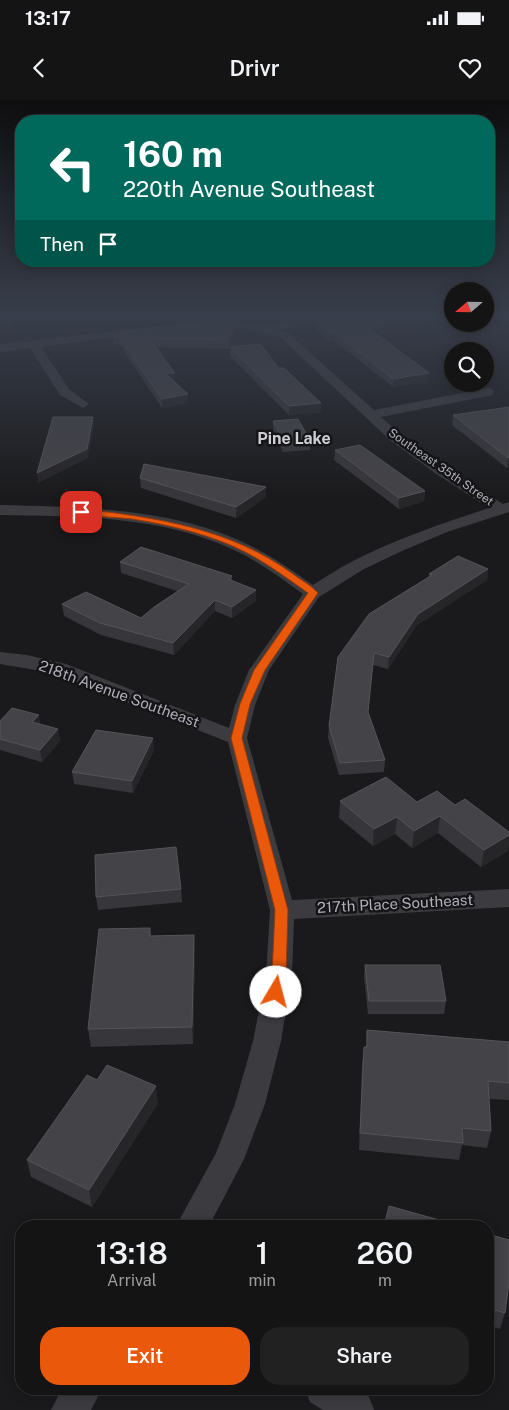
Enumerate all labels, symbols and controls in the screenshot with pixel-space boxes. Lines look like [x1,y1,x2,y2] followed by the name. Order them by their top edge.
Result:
[25,7,71,29] text: 13:17
[25,54,53,82] icon: back
[456,54,484,82] icon: heart
[229,55,280,81] text: Drivr
[123,134,223,175] text: 160 m
[40,135,105,200] icon: left
[123,176,375,202] text: 220th Avenue Southeast
[94,230,122,258] icon: arrive
[40,233,84,255] text: Then
[444,282,494,332] north arrow
[444,282,494,392] map controls
[444,342,494,392] button: search
[386,425,496,509] street label: Southeast 35th Street
[257,429,331,448] district label: Pine Lake
[60,491,102,533] pin
[67,498,95,526] icon: arrive
[37,657,202,731] street label: 218th Avenue Southeast
[317,891,474,916] street label: 217th Place Southeast
[249,965,301,1017] position arrow
[96,1235,168,1271] text: 13:18
[256,1235,268,1271] text: 1
[357,1235,413,1271] text: 260
[107,1271,157,1290] text: Arrival
[249,1271,276,1290] text: min
[378,1271,392,1290] text: m
[40,1327,250,1385] button: Exit
[260,1327,469,1385] button: Share

